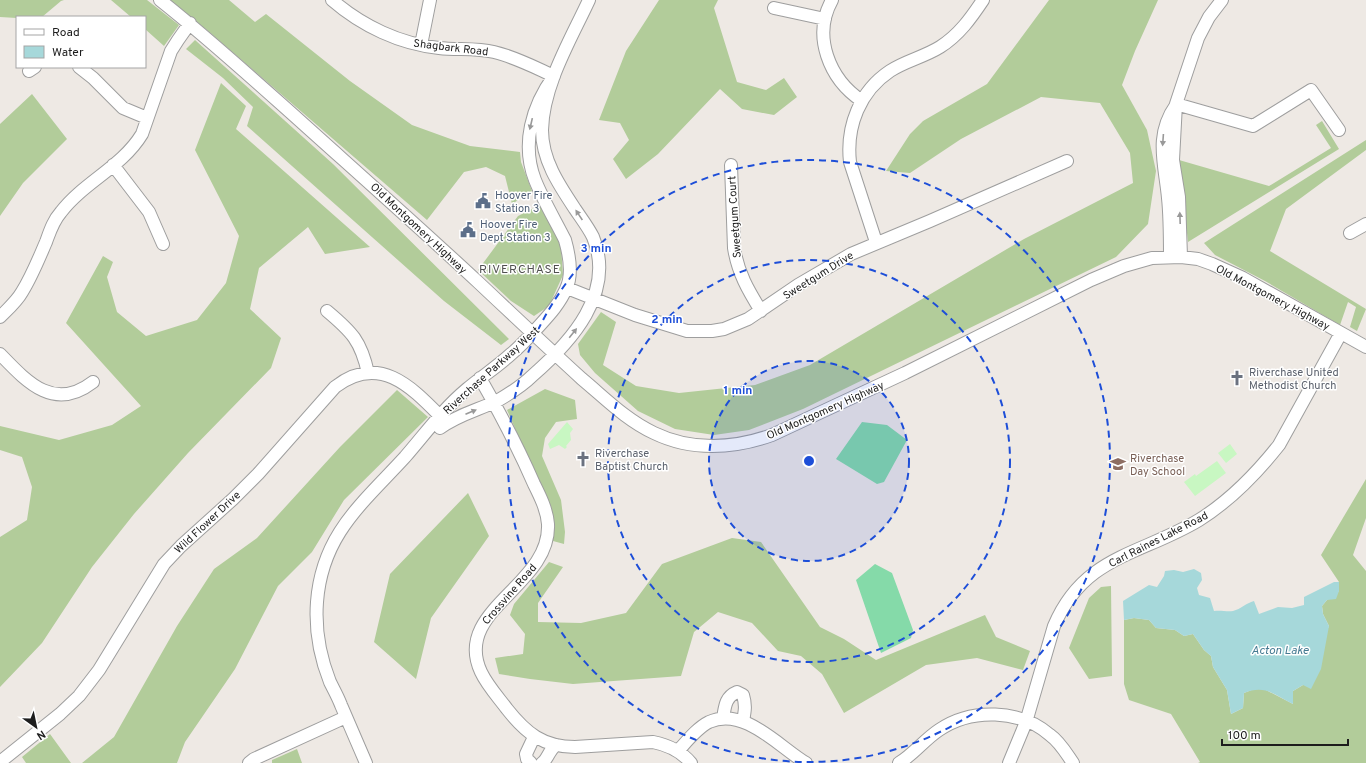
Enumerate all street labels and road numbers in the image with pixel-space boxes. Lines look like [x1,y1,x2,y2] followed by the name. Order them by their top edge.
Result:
[413,36,489,60] street label: Shagbark Road
[725,175,745,259] street label: Sweetgum Court
[367,180,470,277] street label: Old Montgomery Highway
[781,249,856,303] street label: Sweetgum Drive
[1213,262,1332,334] street label: Old Montgomery Highway
[441,324,543,418] street label: Riverchase Parkway West
[764,379,887,443] street label: Old Montgomery Highway
[172,488,244,557] street label: Wild Flower Drive
[1106,509,1211,571] street label: Carl Raines Lake Road
[480,561,540,628] street label: Crossvine Road

